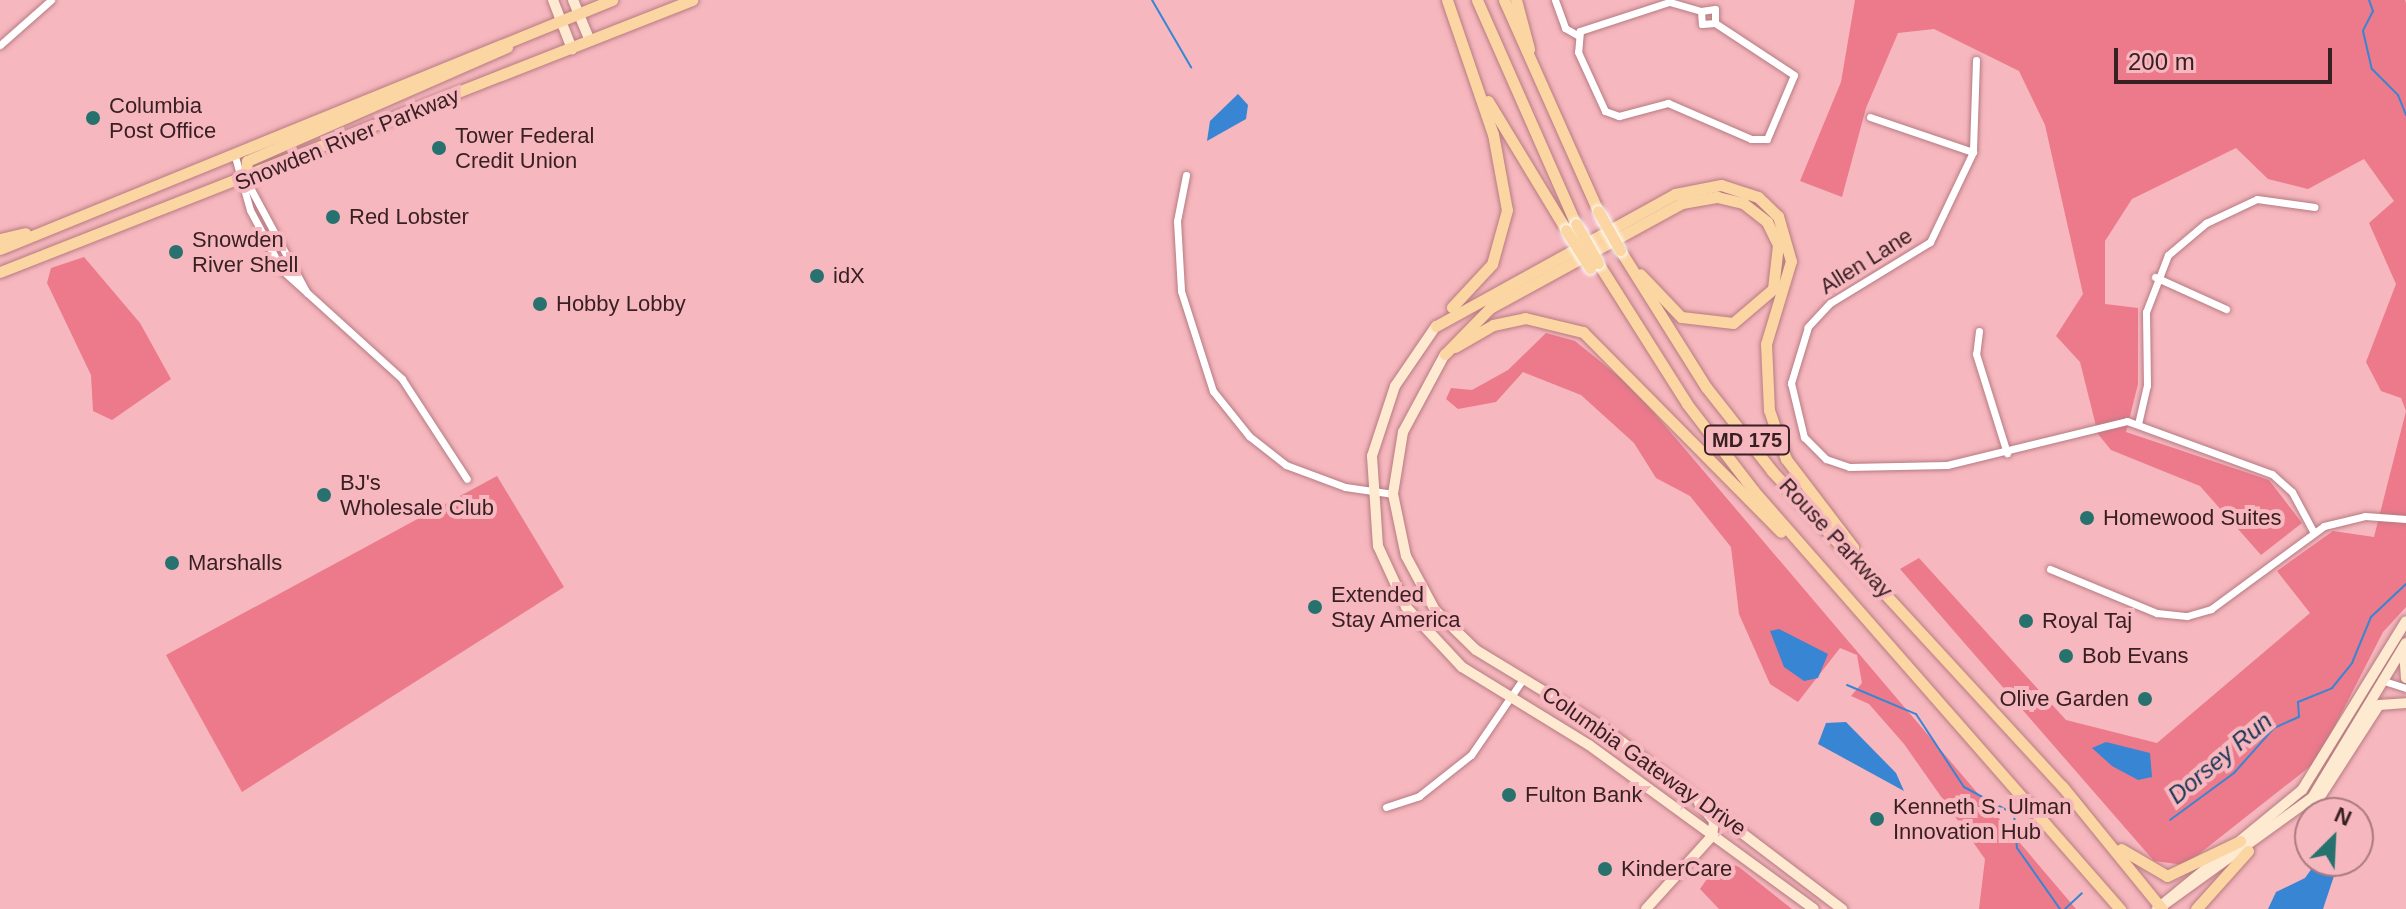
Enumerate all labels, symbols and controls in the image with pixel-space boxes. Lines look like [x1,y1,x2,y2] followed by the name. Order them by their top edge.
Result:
[2118,32,2336,82] scale bar
[2128,48,2195,75] text: 200 m
[231,82,463,196] street label: Snowden River Parkway
[109,92,216,144] place label: Columbia Post Office
[84,109,102,127] marker: Columbia Post Office
[455,122,594,174] place label: Tower Federal Credit Union
[430,139,448,157] marker: Tower Federal Credit Union
[349,204,469,230] place label: Red Lobster
[324,208,342,226] marker: Red Lobster
[1815,222,1917,300] street label: Allen Lane
[192,226,298,278] place label: Snowden River Shell
[167,243,185,261] marker: Snowden River Shell
[833,263,865,289] place label: idX
[808,267,826,285] marker: idX
[556,291,686,317] place label: Hobby Lobby
[531,295,549,313] marker: Hobby Lobby
[1703,424,1791,456] road number: MD 175
[340,469,494,520] place label: BJ's Wholesale Club
[1774,473,1898,603] street label: Rouse Parkway
[315,486,333,504] marker: BJ's Wholesale Club
[2103,505,2282,531] place label: Homewood Suites
[2078,509,2096,527] marker: Homewood Suites
[188,550,282,576] place label: Marshalls
[163,554,181,572] marker: Marshalls
[1331,581,1462,632] place label: Extended Stay America
[1306,598,1324,616] marker: Extended Stay America
[2042,608,2132,634] place label: Royal Taj
[2017,612,2035,630] marker: Royal Taj
[2082,643,2188,669] place label: Bob Evans
[2057,647,2075,665] marker: Bob Evans
[1537,680,1751,842] street label: Columbia Gateway Drive
[1999,686,2129,712] place label: Olive Garden
[2136,690,2154,708] marker: Olive Garden
[2162,706,2278,810] water label: Dorsey Run
[1525,782,1642,808] place label: Fulton Bank
[1500,786,1518,804] marker: Fulton Bank
[1893,793,2072,844] place label: Kenneth S. Ulman Innovation Hub
[2294,797,2374,877] north arrow
[2331,802,2355,831] text: N
[1868,810,1886,828] marker: Kenneth S. Ulman Innovation Hub
[1621,856,1732,882] place label: KinderCare
[1596,860,1614,878] marker: KinderCare

